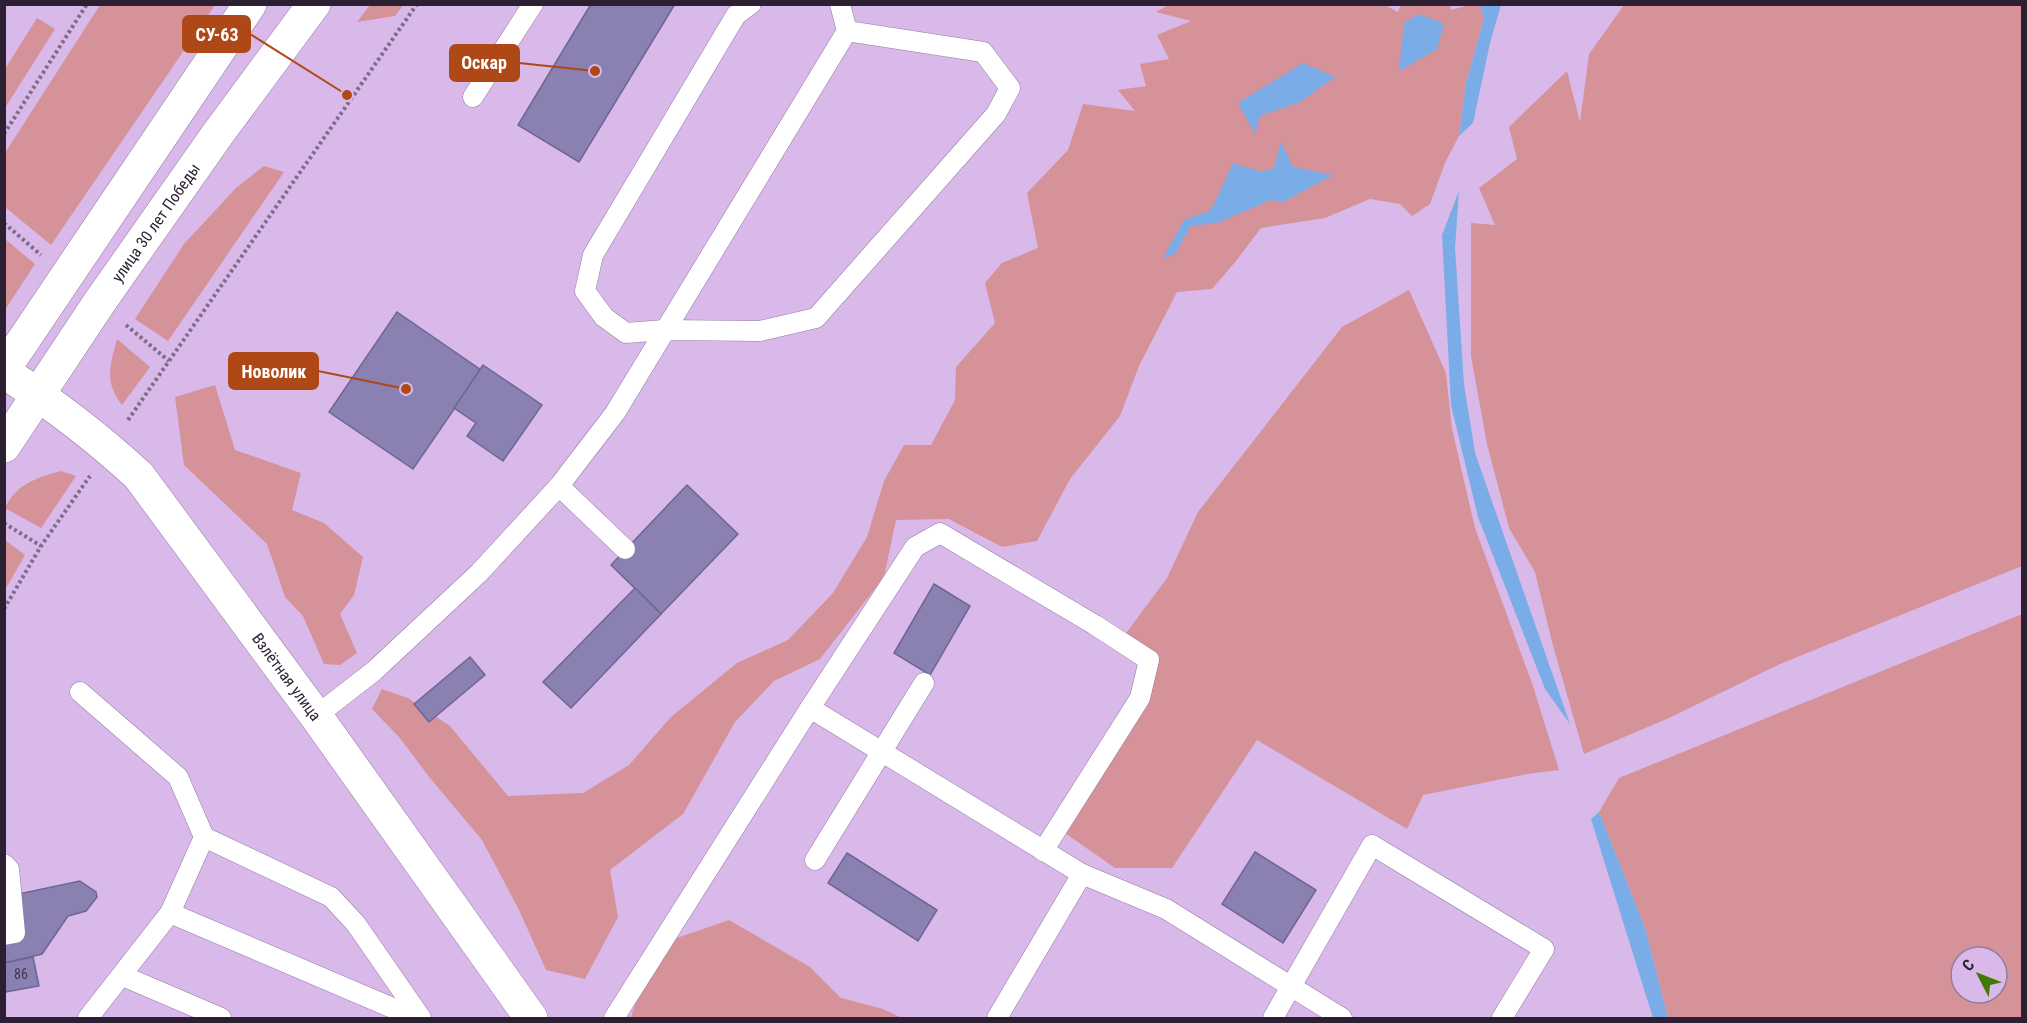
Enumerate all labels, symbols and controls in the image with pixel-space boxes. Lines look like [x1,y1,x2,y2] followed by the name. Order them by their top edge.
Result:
[183,16,250,52] callout: СУ-63
[195,24,239,45] text: СУ-63
[450,45,519,81] callout: Оскар
[461,52,507,73] text: Оскар
[108,160,204,286] street label: улица 30 лет Победы
[229,353,318,389] callout: Новолик
[242,361,306,382] text: Новолик
[248,629,325,725] street label: Взлётная улица
[1949,945,2009,1005] north arrow
[1958,956,1978,975] text: С
[14,966,28,982] house number: 86

